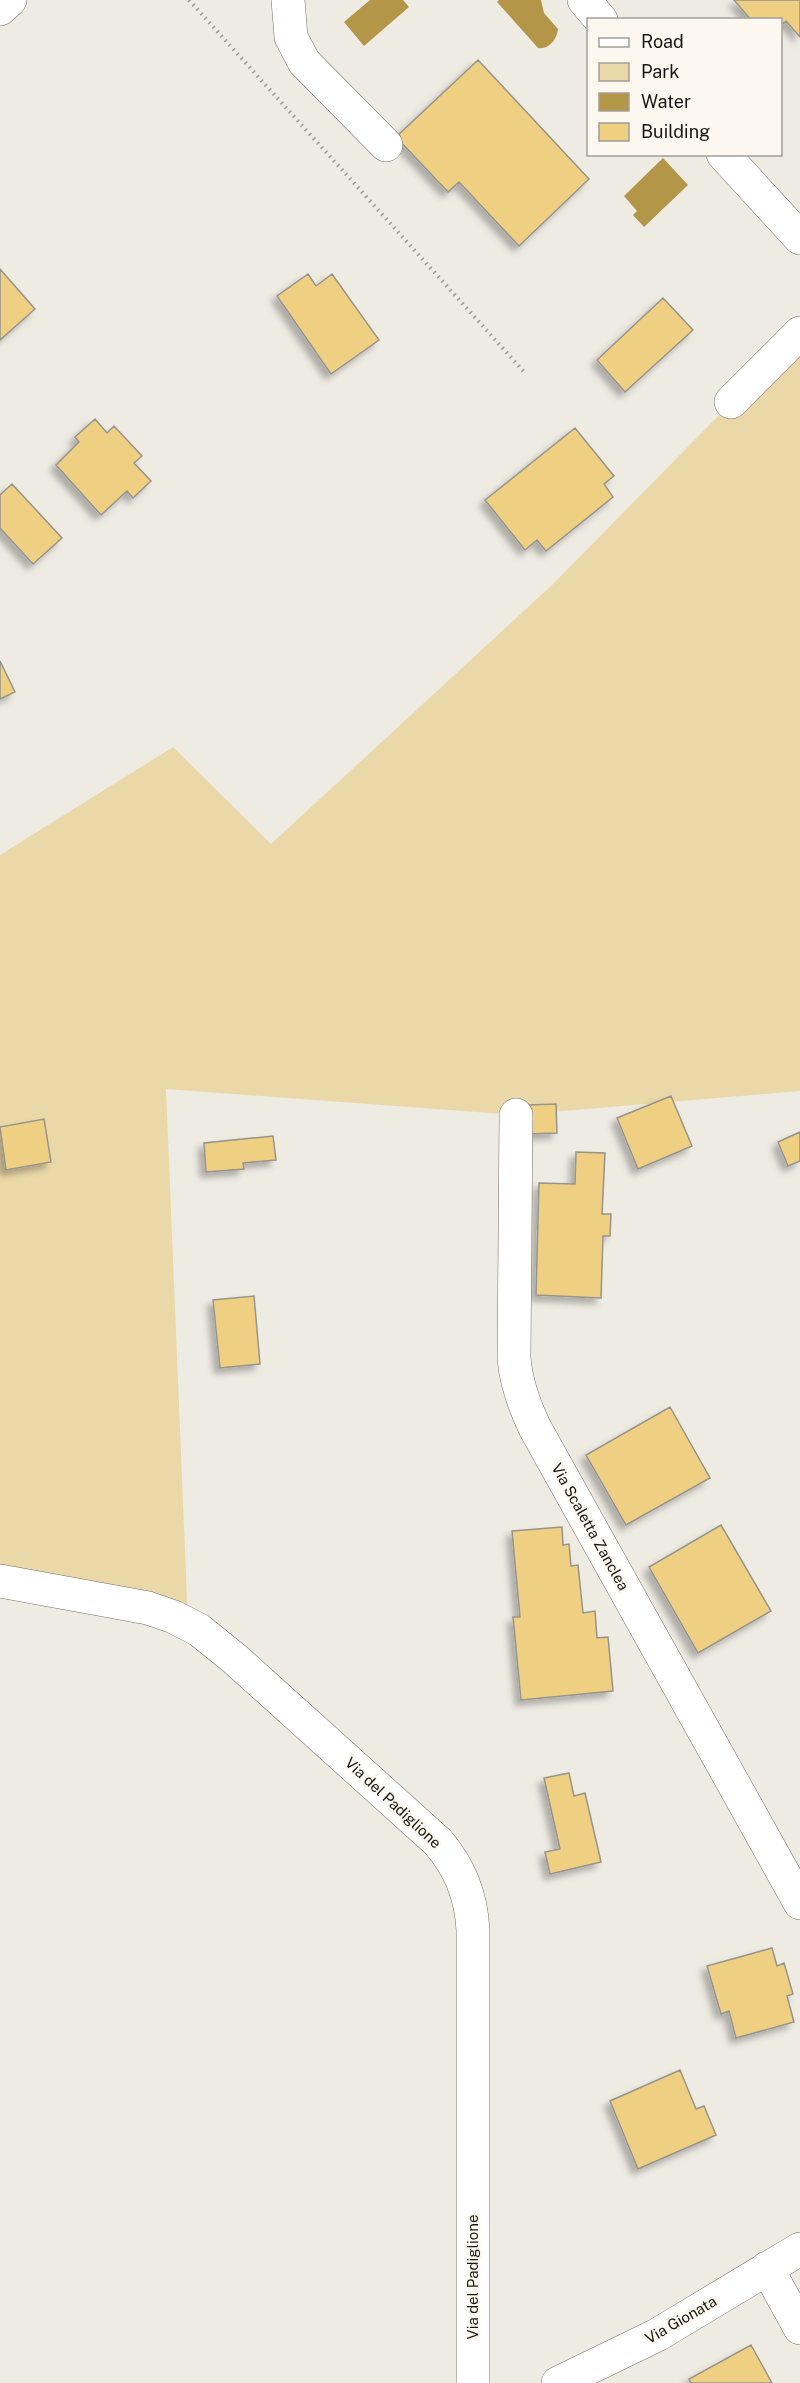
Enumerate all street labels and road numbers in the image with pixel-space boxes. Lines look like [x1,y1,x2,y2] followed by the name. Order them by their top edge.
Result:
[548,1460,632,1593] street label: Via Scaletta Zanclea
[342,1754,445,1851] street label: Via del Padiglione
[464,2215,481,2339] street label: Via del Padiglione
[642,2292,719,2347] street label: Via Gionata

